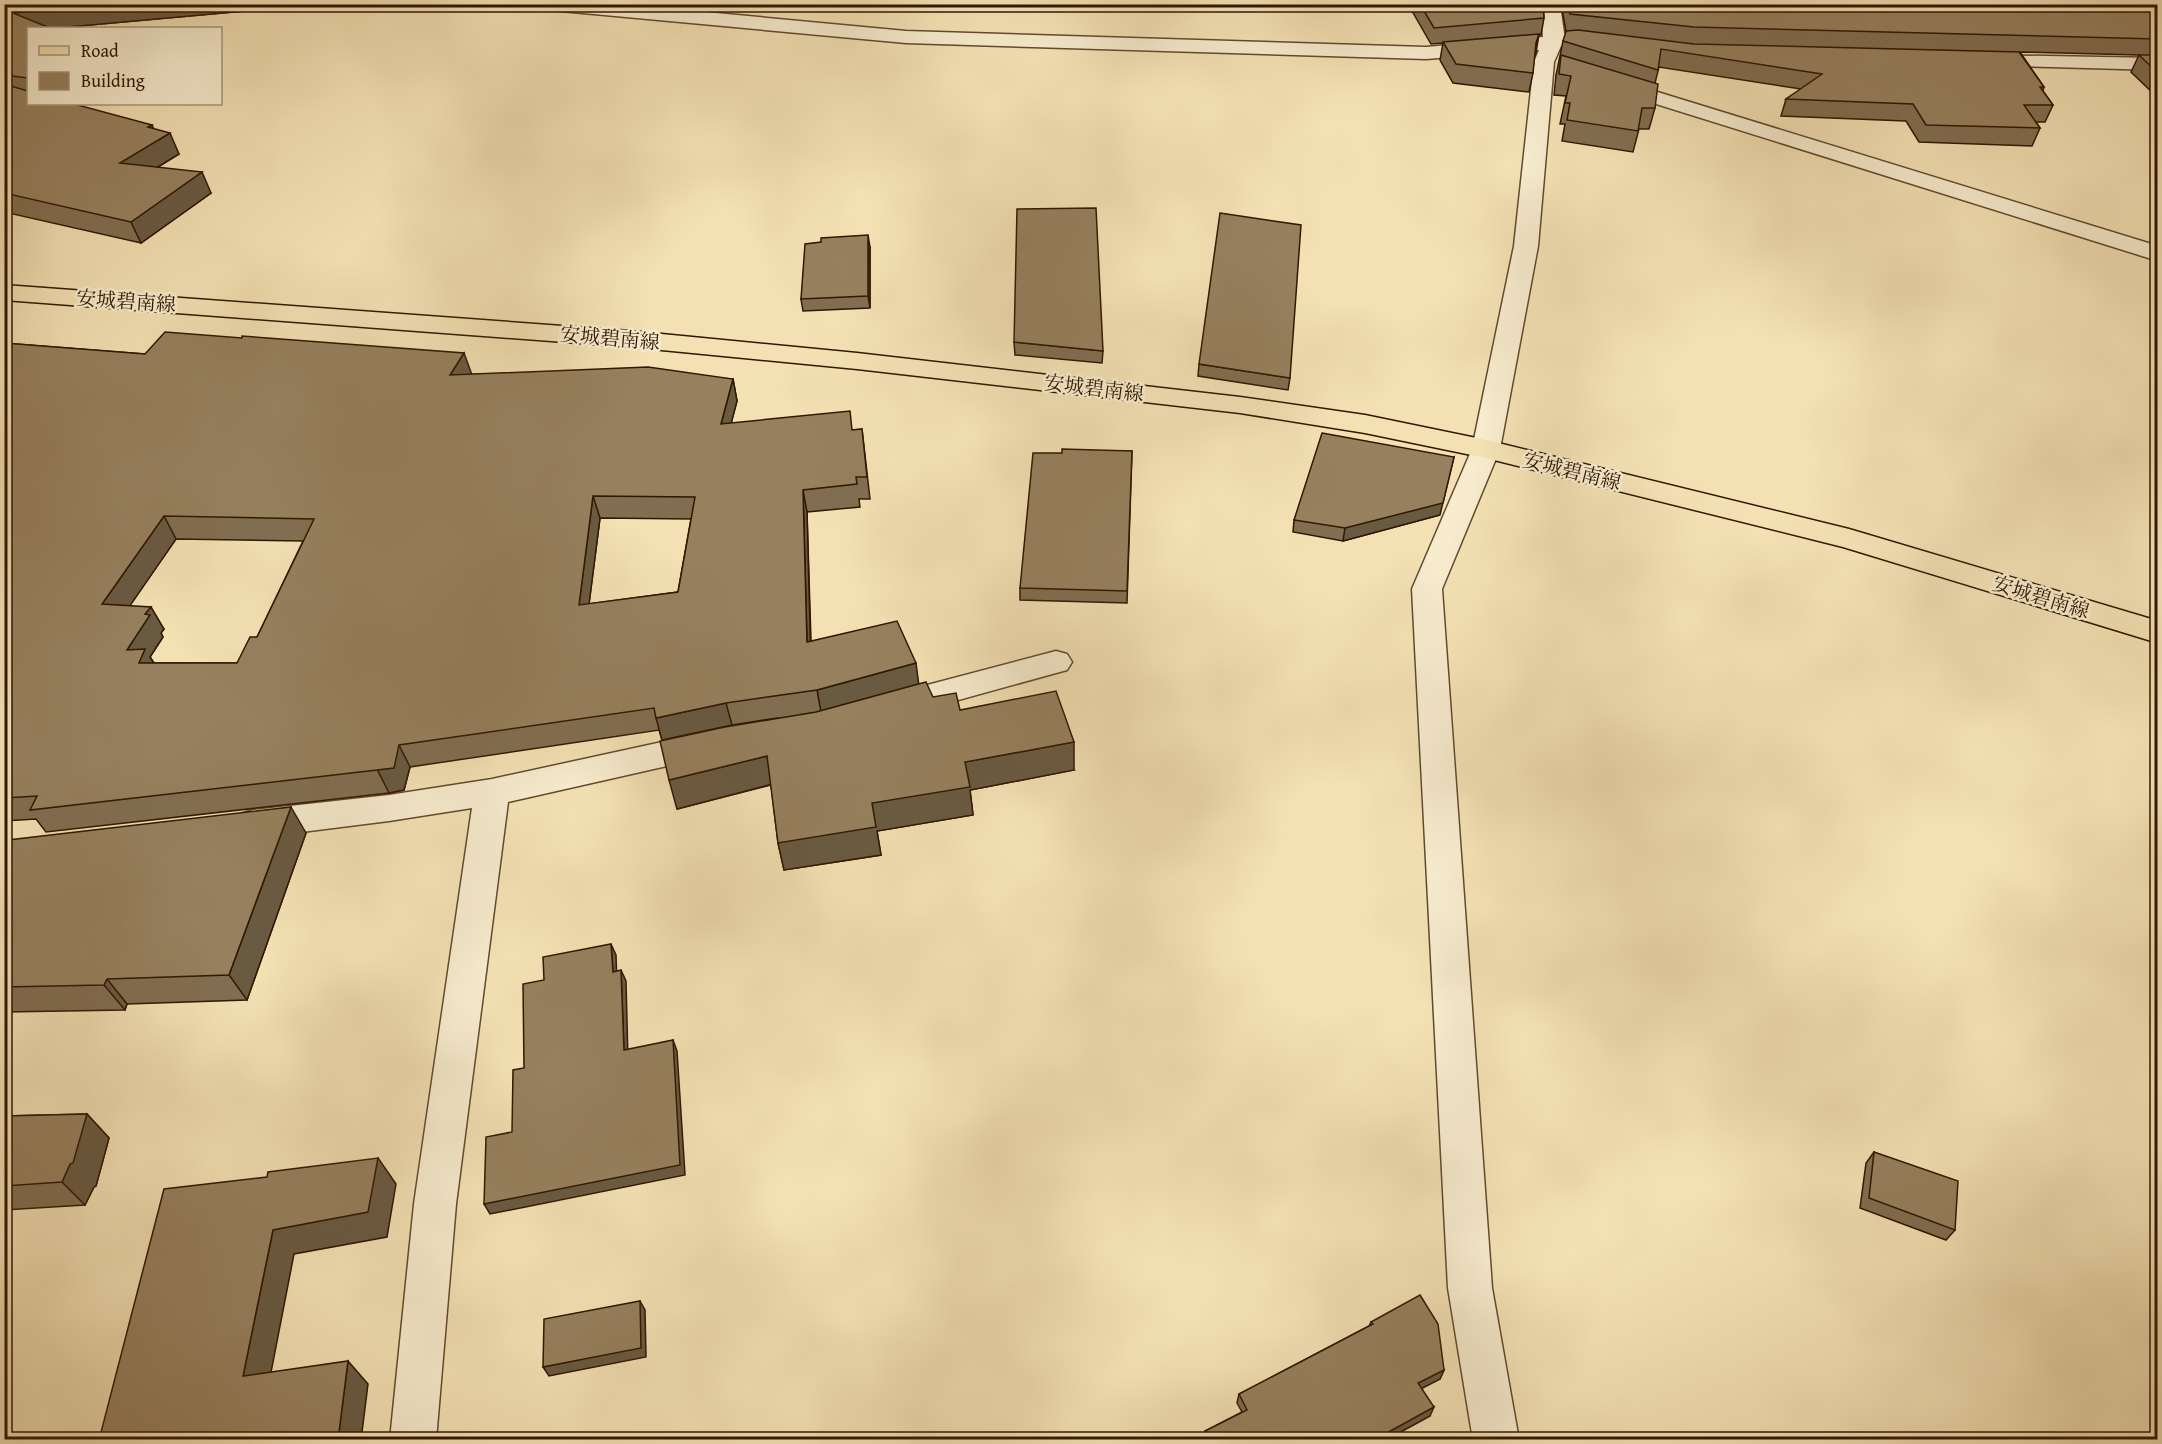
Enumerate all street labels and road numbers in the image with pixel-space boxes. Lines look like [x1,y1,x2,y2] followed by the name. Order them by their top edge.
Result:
[75,283,177,318] street label: 安城碧南線
[559,319,661,356] street label: 安城碧南線
[1043,367,1145,408] street label: 安城碧南線
[1520,444,1624,497] street label: 安城碧南線
[1989,568,2093,625] street label: 安城碧南線

